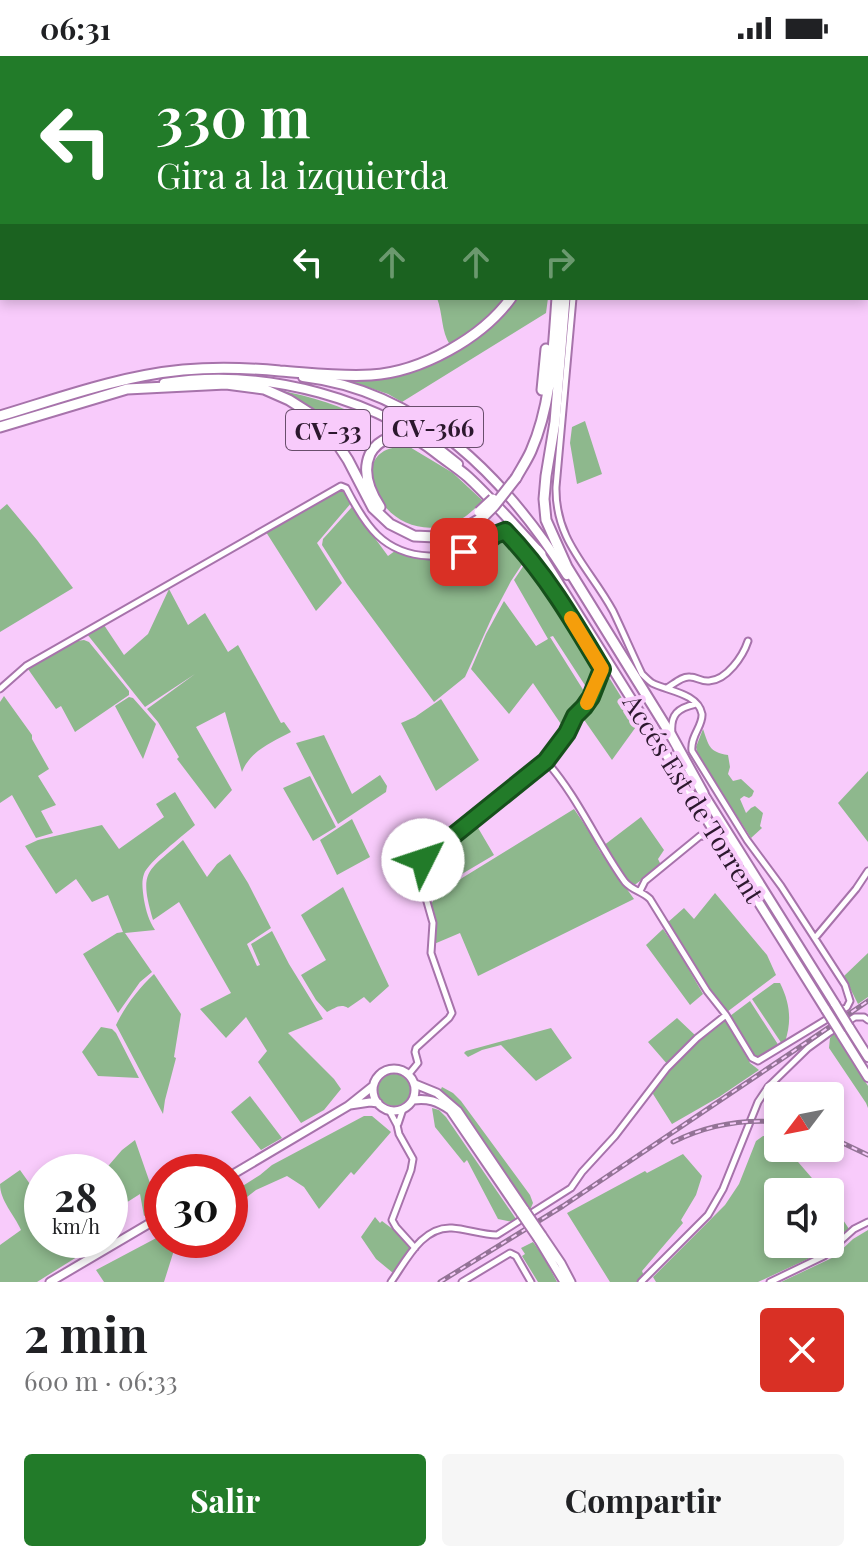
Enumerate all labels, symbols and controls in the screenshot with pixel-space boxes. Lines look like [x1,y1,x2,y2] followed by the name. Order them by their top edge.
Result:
[40,8,111,48] text: 06:31
[156,78,311,153] text: 330 m
[24,88,128,192] icon: left
[156,150,448,198] text: Gira a la izquierda
[286,240,330,284] icon: left
[370,240,414,284] icon: ahead
[454,240,498,284] icon: ahead
[538,240,582,284] icon: right
[383,407,483,447] road number: CV-366
[286,410,370,450] road number: CV-33
[430,518,498,586] pin
[442,530,486,574] icon: arrive
[615,686,773,909] street label: Accés Est de Torrent
[381,818,465,902] position arrow
[764,1082,844,1162] north arrow
[764,1082,844,1258] map controls
[144,1154,248,1258] speed limit sign: 30
[54,1169,98,1222] text: 28
[764,1178,844,1258] button: sound
[52,1212,100,1239] text: km/h
[24,1301,148,1365] text: 2 min
[760,1308,844,1392] button: close
[24,1363,177,1398] text: 600 m · 06:33
[24,1454,426,1546] button: Salir
[442,1454,844,1546] button: Compartir

